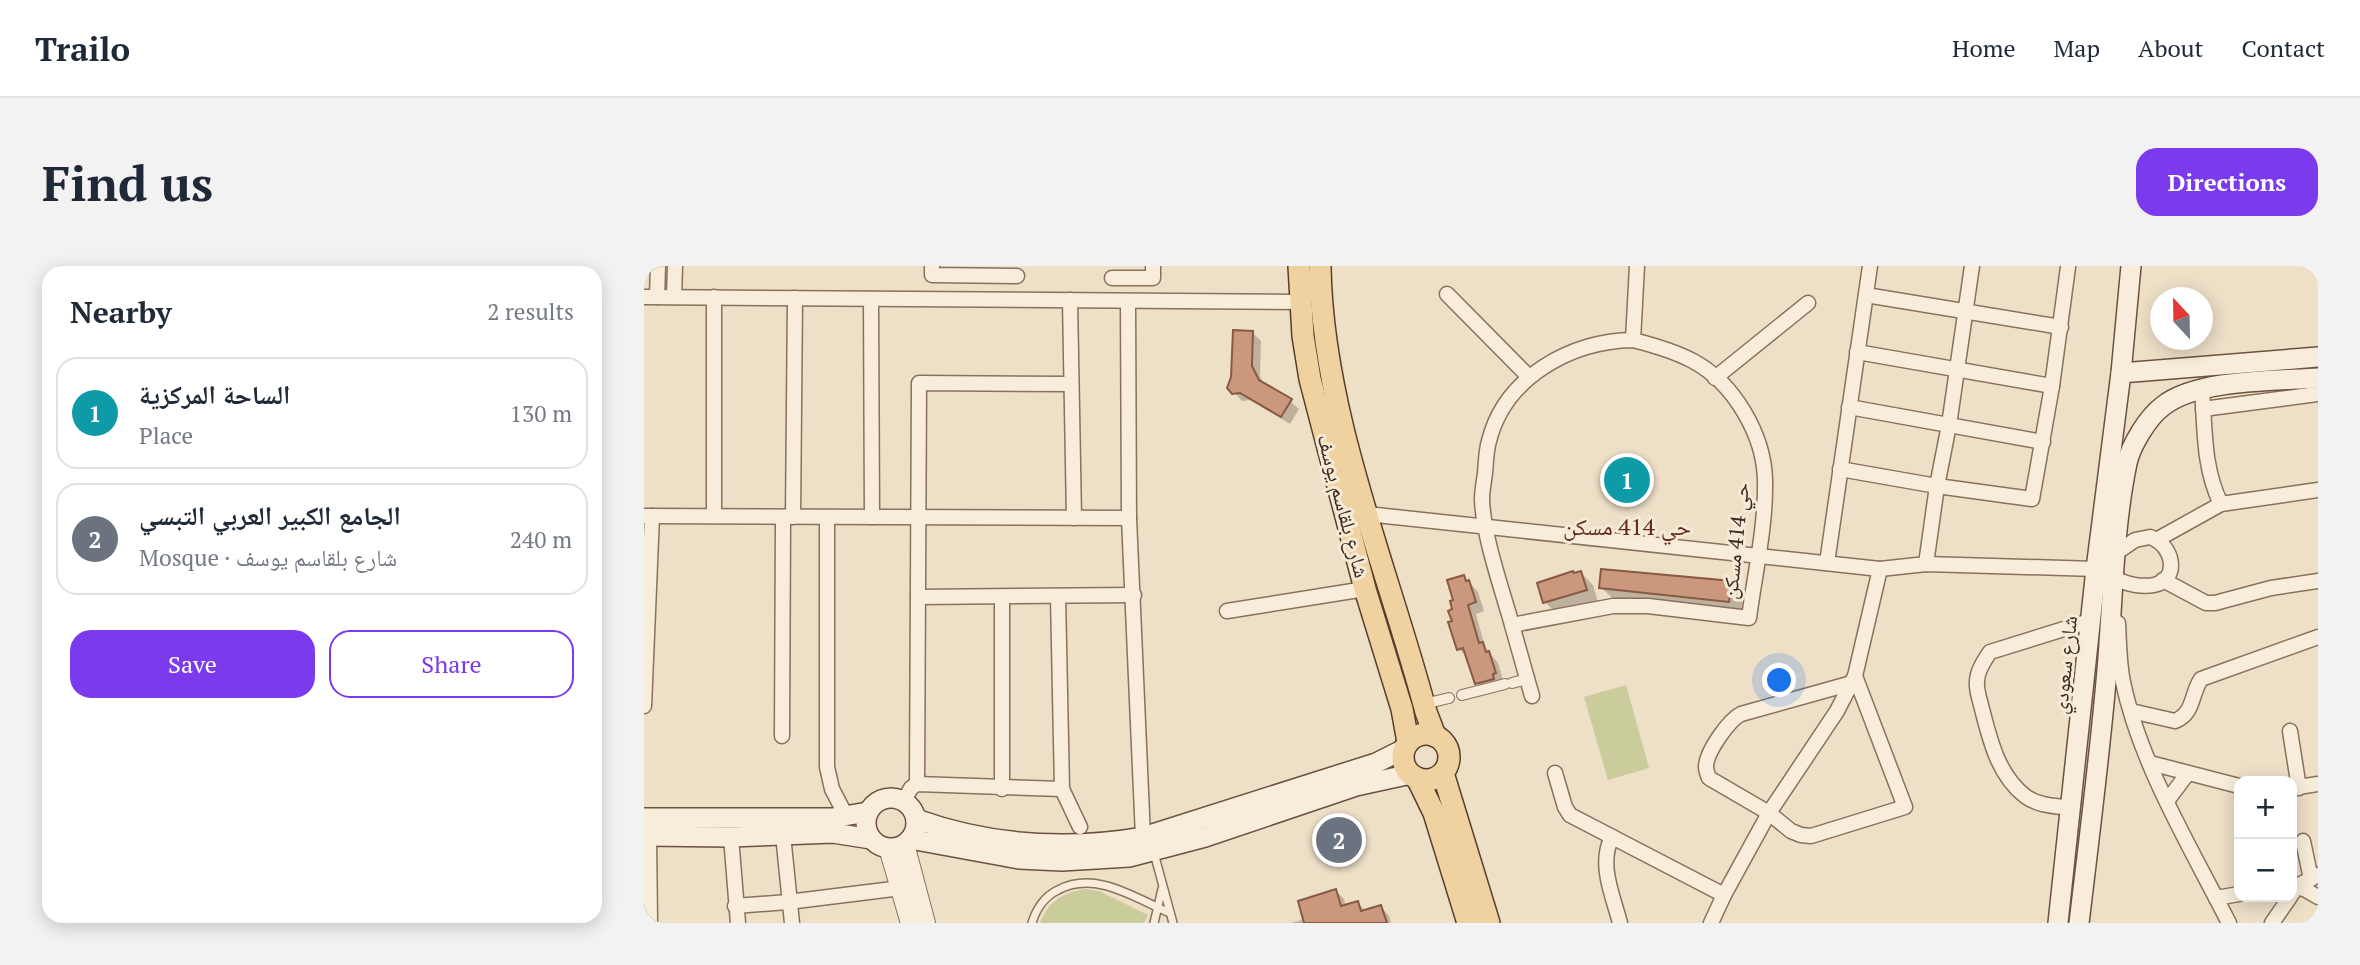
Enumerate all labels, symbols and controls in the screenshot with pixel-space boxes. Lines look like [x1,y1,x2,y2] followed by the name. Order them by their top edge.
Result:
[35,27,130,70] text: Trailo
[1952,32,2016,64] text: Home
[2054,32,2100,64] text: Map
[2138,32,2204,64] text: About
[2242,32,2325,64] text: Contact
[2136,148,2318,216] button: Directions
[42,150,213,215] text: Find us
[2150,287,2213,350] north arrow
[70,292,172,332] text: Nearby
[487,296,574,327] text: 2 results
[139,377,291,411] text: الساحة المركزية
[89,398,102,429] text: 1
[510,398,572,429] text: 130 m
[139,420,193,451] text: Place
[1310,431,1377,581] street label: شارع بلقاسم يوسف
[1604,454,1650,506] pin: 1
[1715,481,1758,601] street label: حي 414 مسكن
[139,498,401,532] text: الجامع الكبير العربي التبسي
[1563,511,1691,546] district label: حي 414 مسكن
[89,524,102,555] text: 2
[510,524,572,555] text: 240 m
[139,542,397,573] text: Mosque · شارع بلقاسم يوسف
[2045,614,2086,716] street label: شارع سعودي
[70,630,315,698] button: Save
[329,630,574,698] button: Share
[1762,663,1796,697] your location
[2234,776,2297,902] map controls
[2234,776,2297,839] button: +
[1316,814,1362,866] pin: 2
[2234,839,2297,902] button: −

